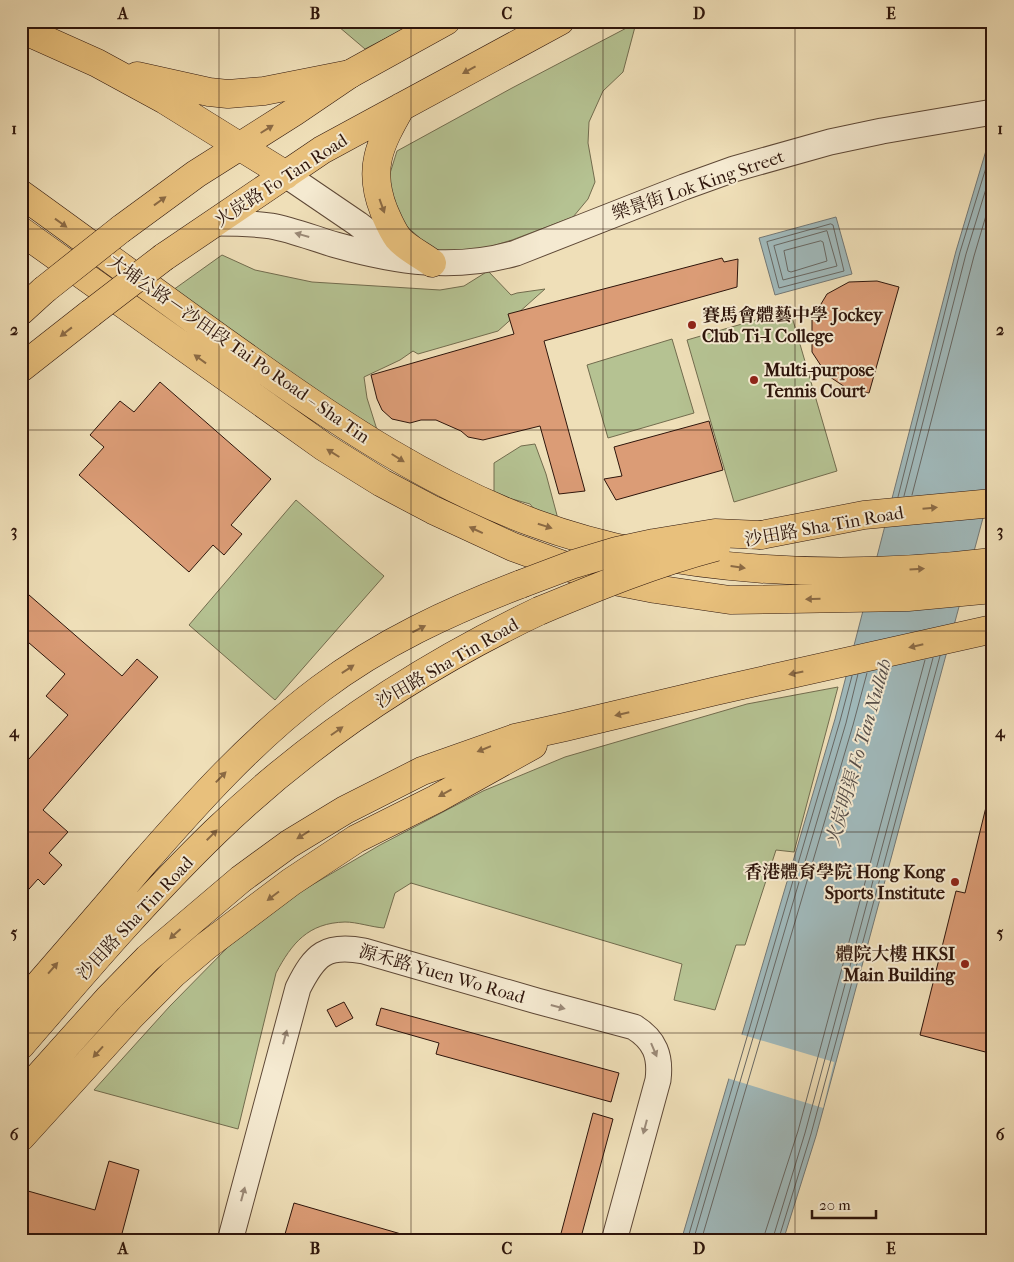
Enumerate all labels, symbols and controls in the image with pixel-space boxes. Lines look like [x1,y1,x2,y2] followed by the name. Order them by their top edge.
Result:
[117,4,129,23] text: A
[310,4,320,23] text: B
[502,4,513,23] text: C
[693,4,705,23] text: D
[886,4,896,23] text: E
[462,66,476,74] one-way arrow
[11,119,17,138] text: 1
[997,119,1003,138] text: 1
[260,125,273,134] one-way arrow
[211,130,352,231] street label: 火炭路 Fo Tan Road
[609,146,788,225] street label: 樂景街 Lok King Street
[153,195,166,206] one-way arrow
[379,198,386,213] one-way arrow
[54,218,68,228] one-way arrow
[294,231,309,239] one-way arrow
[104,251,374,448] street label: 大埔公路－沙田段 Tai Po Road – Sha Tin
[702,305,884,347] place label: 賽馬會體藝中學 Jockey Club Ti-I College
[686,319,698,331] marker: 賽馬會體藝中學 Jockey Club Ti-I College
[10,320,18,339] text: 2
[996,320,1004,339] text: 2
[59,327,72,338] one-way arrow
[194,354,207,364] one-way arrow
[763,360,874,402] place label: Multi-purpose Tennis Court
[748,374,760,386] marker: Multi-purpose Tennis Court
[327,448,340,457] one-way arrow
[391,453,404,462] one-way arrow
[743,502,905,551] street label: 沙田路 Sha Tin Road
[922,504,938,512] one-way arrow
[11,521,17,541] text: 3
[997,521,1003,541] text: 3
[537,523,552,530] one-way arrow
[469,525,483,533] one-way arrow
[730,563,746,571] one-way arrow
[909,565,925,573] one-way arrow
[805,595,821,603] one-way arrow
[372,614,522,713] street label: 沙田路 Sha Tin Road
[412,625,426,633] one-way arrow
[908,642,923,650] one-way arrow
[822,656,896,848] water label: 火炭明渠 Fo Tan Nullah
[342,664,355,674] one-way arrow
[789,669,804,677] one-way arrow
[615,710,630,718] one-way arrow
[8,722,20,742] text: 4
[994,722,1006,742] text: 4
[330,726,343,736] one-way arrow
[476,745,491,753] one-way arrow
[215,771,227,783] one-way arrow
[439,789,452,798] one-way arrow
[206,830,218,842] one-way arrow
[297,830,310,839] one-way arrow
[73,852,198,984] street label: 沙田路 Sha Tin Road
[744,862,946,904] place label: 香港體育學院 Hong Kong Sports Institute
[949,876,961,888] marker: 香港體育學院 Hong Kong Sports Institute
[266,891,280,901] one-way arrow
[11,923,18,942] text: 5
[997,923,1004,942] text: 5
[170,928,182,940] one-way arrow
[356,941,527,1008] street label: 源禾路 Yuen Wo Road
[836,944,956,986] place label: 體院大樓 HKSI Main Building
[959,958,971,970] marker: 體院大樓 HKSI Main Building
[47,962,58,974] one-way arrow
[551,1003,566,1011] one-way arrow
[282,1029,290,1044] one-way arrow
[651,1043,659,1057] one-way arrow
[92,1046,104,1058] one-way arrow
[641,1120,649,1135] one-way arrow
[10,1125,19,1144] text: 6
[996,1125,1005,1144] text: 6
[239,1186,247,1201] one-way arrow
[812,1187,875,1219] scale bar
[819,1196,851,1214] text: 20 m
[117,1239,129,1258] text: A
[310,1239,320,1258] text: B
[502,1239,513,1258] text: C
[693,1239,705,1258] text: D
[886,1239,896,1258] text: E

